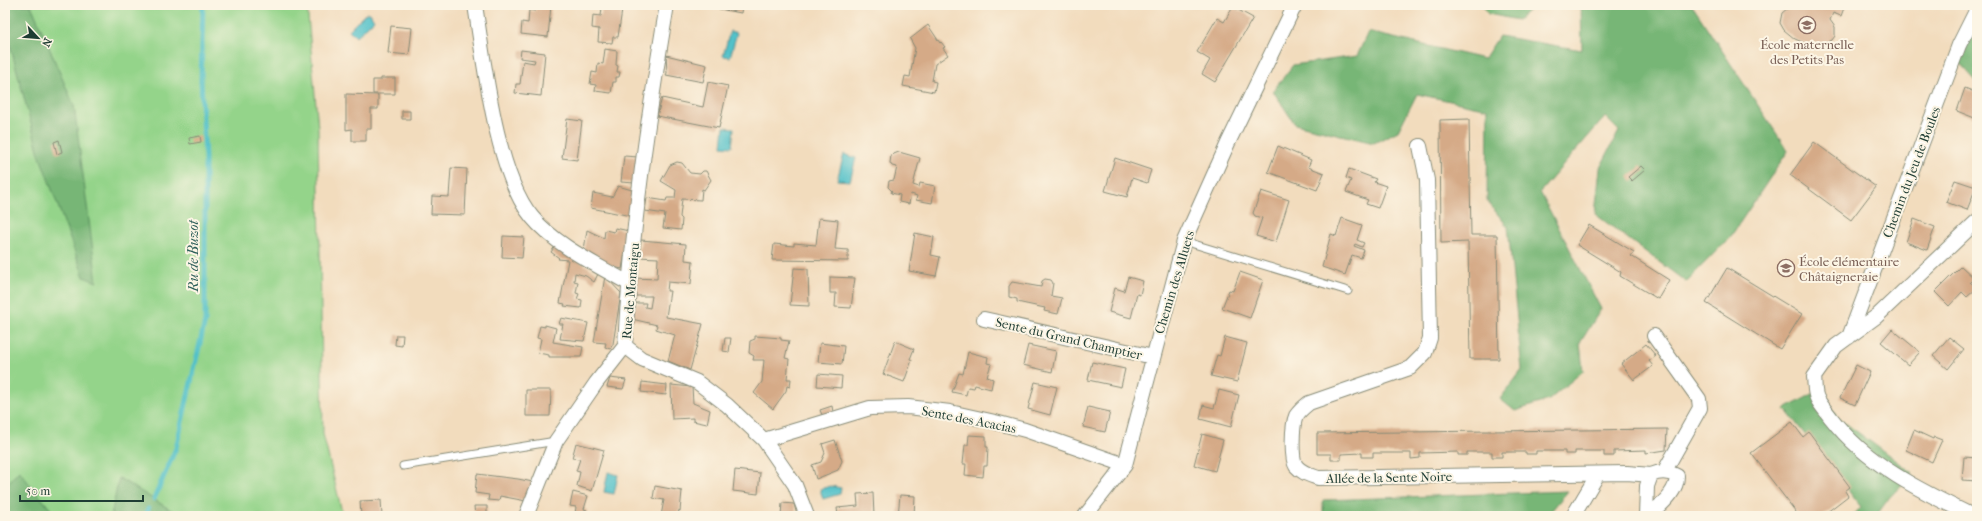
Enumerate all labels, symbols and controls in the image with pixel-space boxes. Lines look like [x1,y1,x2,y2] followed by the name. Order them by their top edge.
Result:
[1797,15,1817,35] school or university icon: École maternelle des Petits Pas
[18,18,58,58] north arrow
[39,36,54,49] text: N
[1760,37,1854,67] place label: École maternelle des Petits Pas
[1880,104,1943,240] street label: Chemin du Jeu de Boules
[185,220,202,293] water label: Ru de Buzot
[1152,229,1197,336] street label: Chemin des Alluets
[619,242,642,340] street label: Rue de Montaigu
[1799,254,1900,284] place label: École élémentaire Châtaigneraie
[1776,258,1796,278] school or university icon: École élémentaire Châtaigneraie
[994,314,1144,363] street label: Sente du Grand Champtier
[920,403,1018,436] street label: Sente des Acacias
[1325,469,1453,486] street label: Allée de la Sente Noire
[20,477,143,503] scale bar
[26,484,50,498] text: 50 m

